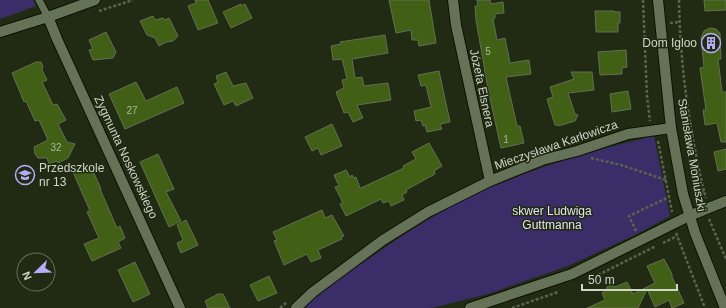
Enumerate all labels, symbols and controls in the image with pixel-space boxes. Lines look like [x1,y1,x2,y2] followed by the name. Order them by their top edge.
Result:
[700,32,722,54] building icon: Dom Igloo
[642,36,697,50] place label: Dom Igloo
[485,46,491,57] house number: 5
[467,48,497,129] street label: Józefa Elsnera
[91,93,161,221] street label: Zygmunta Noskowskiego
[675,97,709,213] street label: Stanisława Moniuszki
[126,105,138,116] house number: 27
[493,117,620,173] street label: Mieczysława Karłowicza
[503,134,509,145] house number: 1
[50,142,62,153] house number: 32
[39,161,105,189] place label: Przedszkole nr 13
[14,164,36,186] school or university icon: Przedszkole nr 13
[512,204,592,232] park label: skwer Ludwiga Guttmanna
[16,252,56,292] north arrow
[582,266,677,292] scale bar
[20,270,34,282] text: N
[588,273,615,287] text: 50 m

